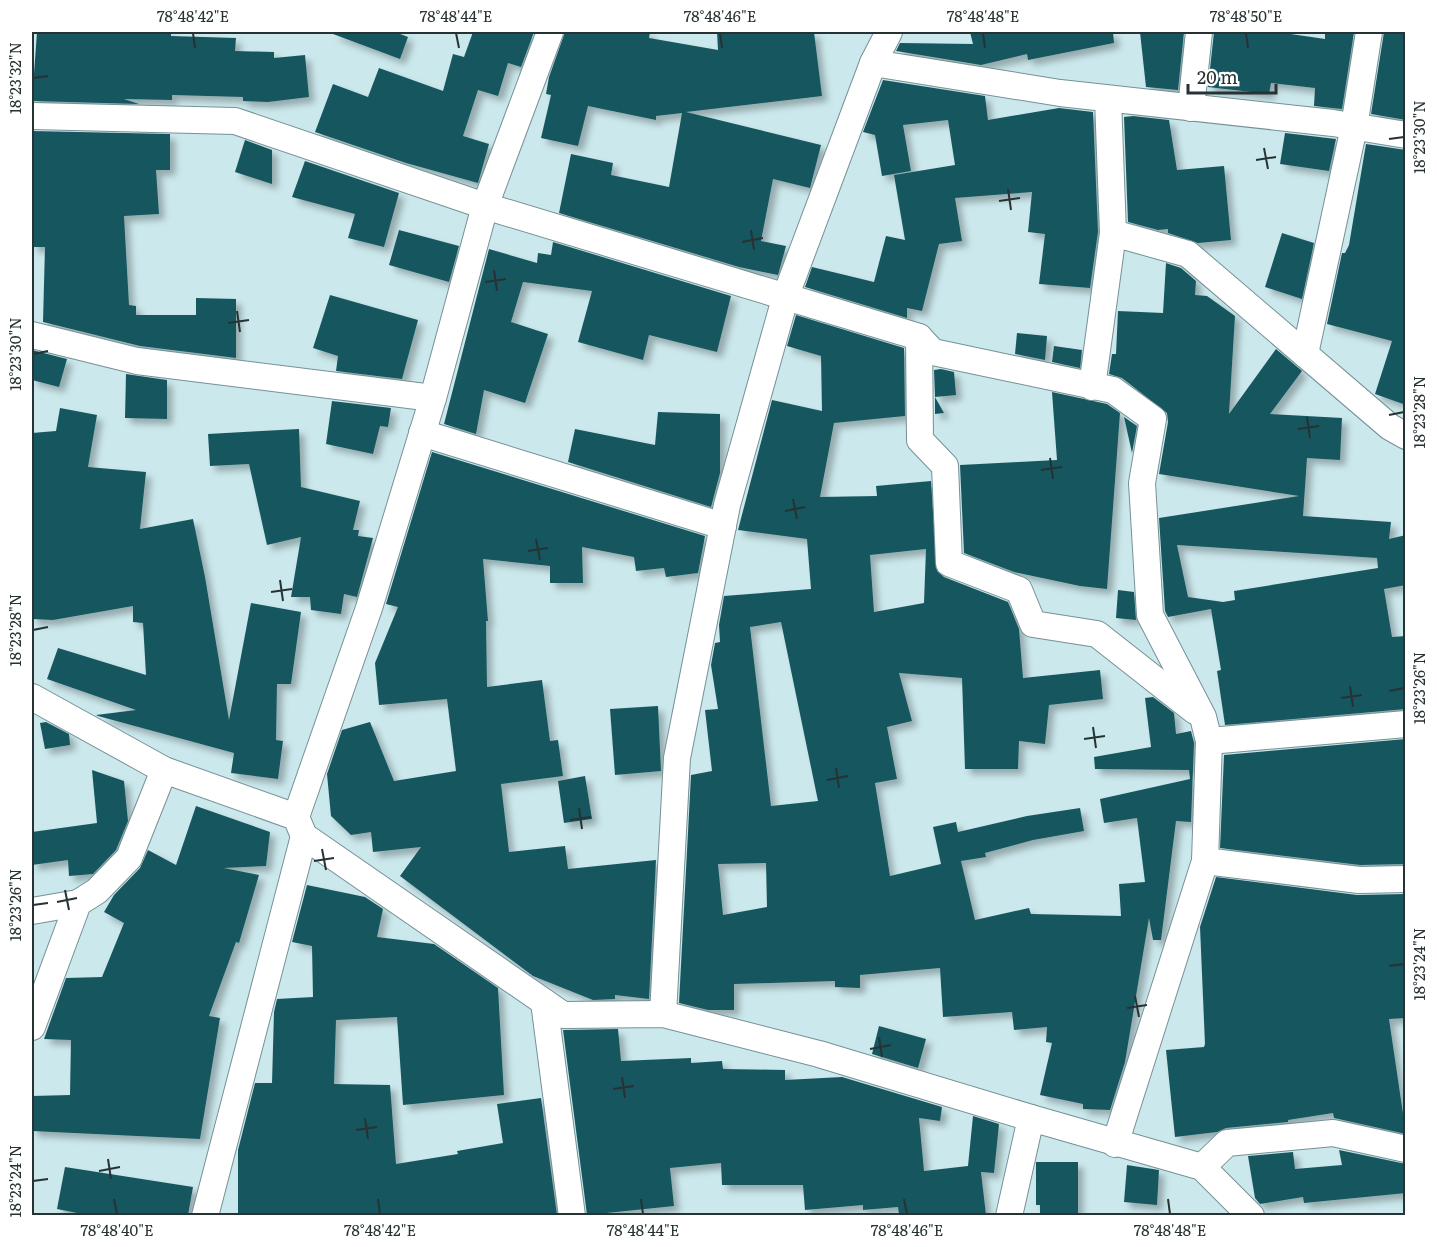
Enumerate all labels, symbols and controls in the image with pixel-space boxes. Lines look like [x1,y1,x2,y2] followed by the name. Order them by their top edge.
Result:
[157,4,229,27] text: 78°48'42"E
[420,4,492,27] text: 78°48'44"E
[684,4,756,27] text: 78°48'46"E
[947,4,1019,27] text: 78°48'48"E
[1210,4,1282,27] text: 78°48'50"E
[3,42,26,114] text: 18°23'32"N
[1188,57,1276,95] scale bar
[1197,63,1238,90] text: 20 m
[1407,100,1430,174] text: 18°23'30"N
[3,317,26,391] text: 18°23'30"N
[1407,376,1430,448] text: 18°23'28"N
[3,594,26,666] text: 18°23'28"N
[1407,652,1430,724] text: 18°23'26"N
[3,869,26,941] text: 18°23'26"N
[1407,928,1430,1000] text: 18°23'24"N
[3,1145,26,1217] text: 18°23'24"N
[80,1218,154,1241] text: 78°48'40"E
[344,1218,416,1241] text: 78°48'42"E
[607,1218,679,1241] text: 78°48'44"E
[871,1218,943,1241] text: 78°48'46"E
[1134,1218,1206,1241] text: 78°48'48"E

